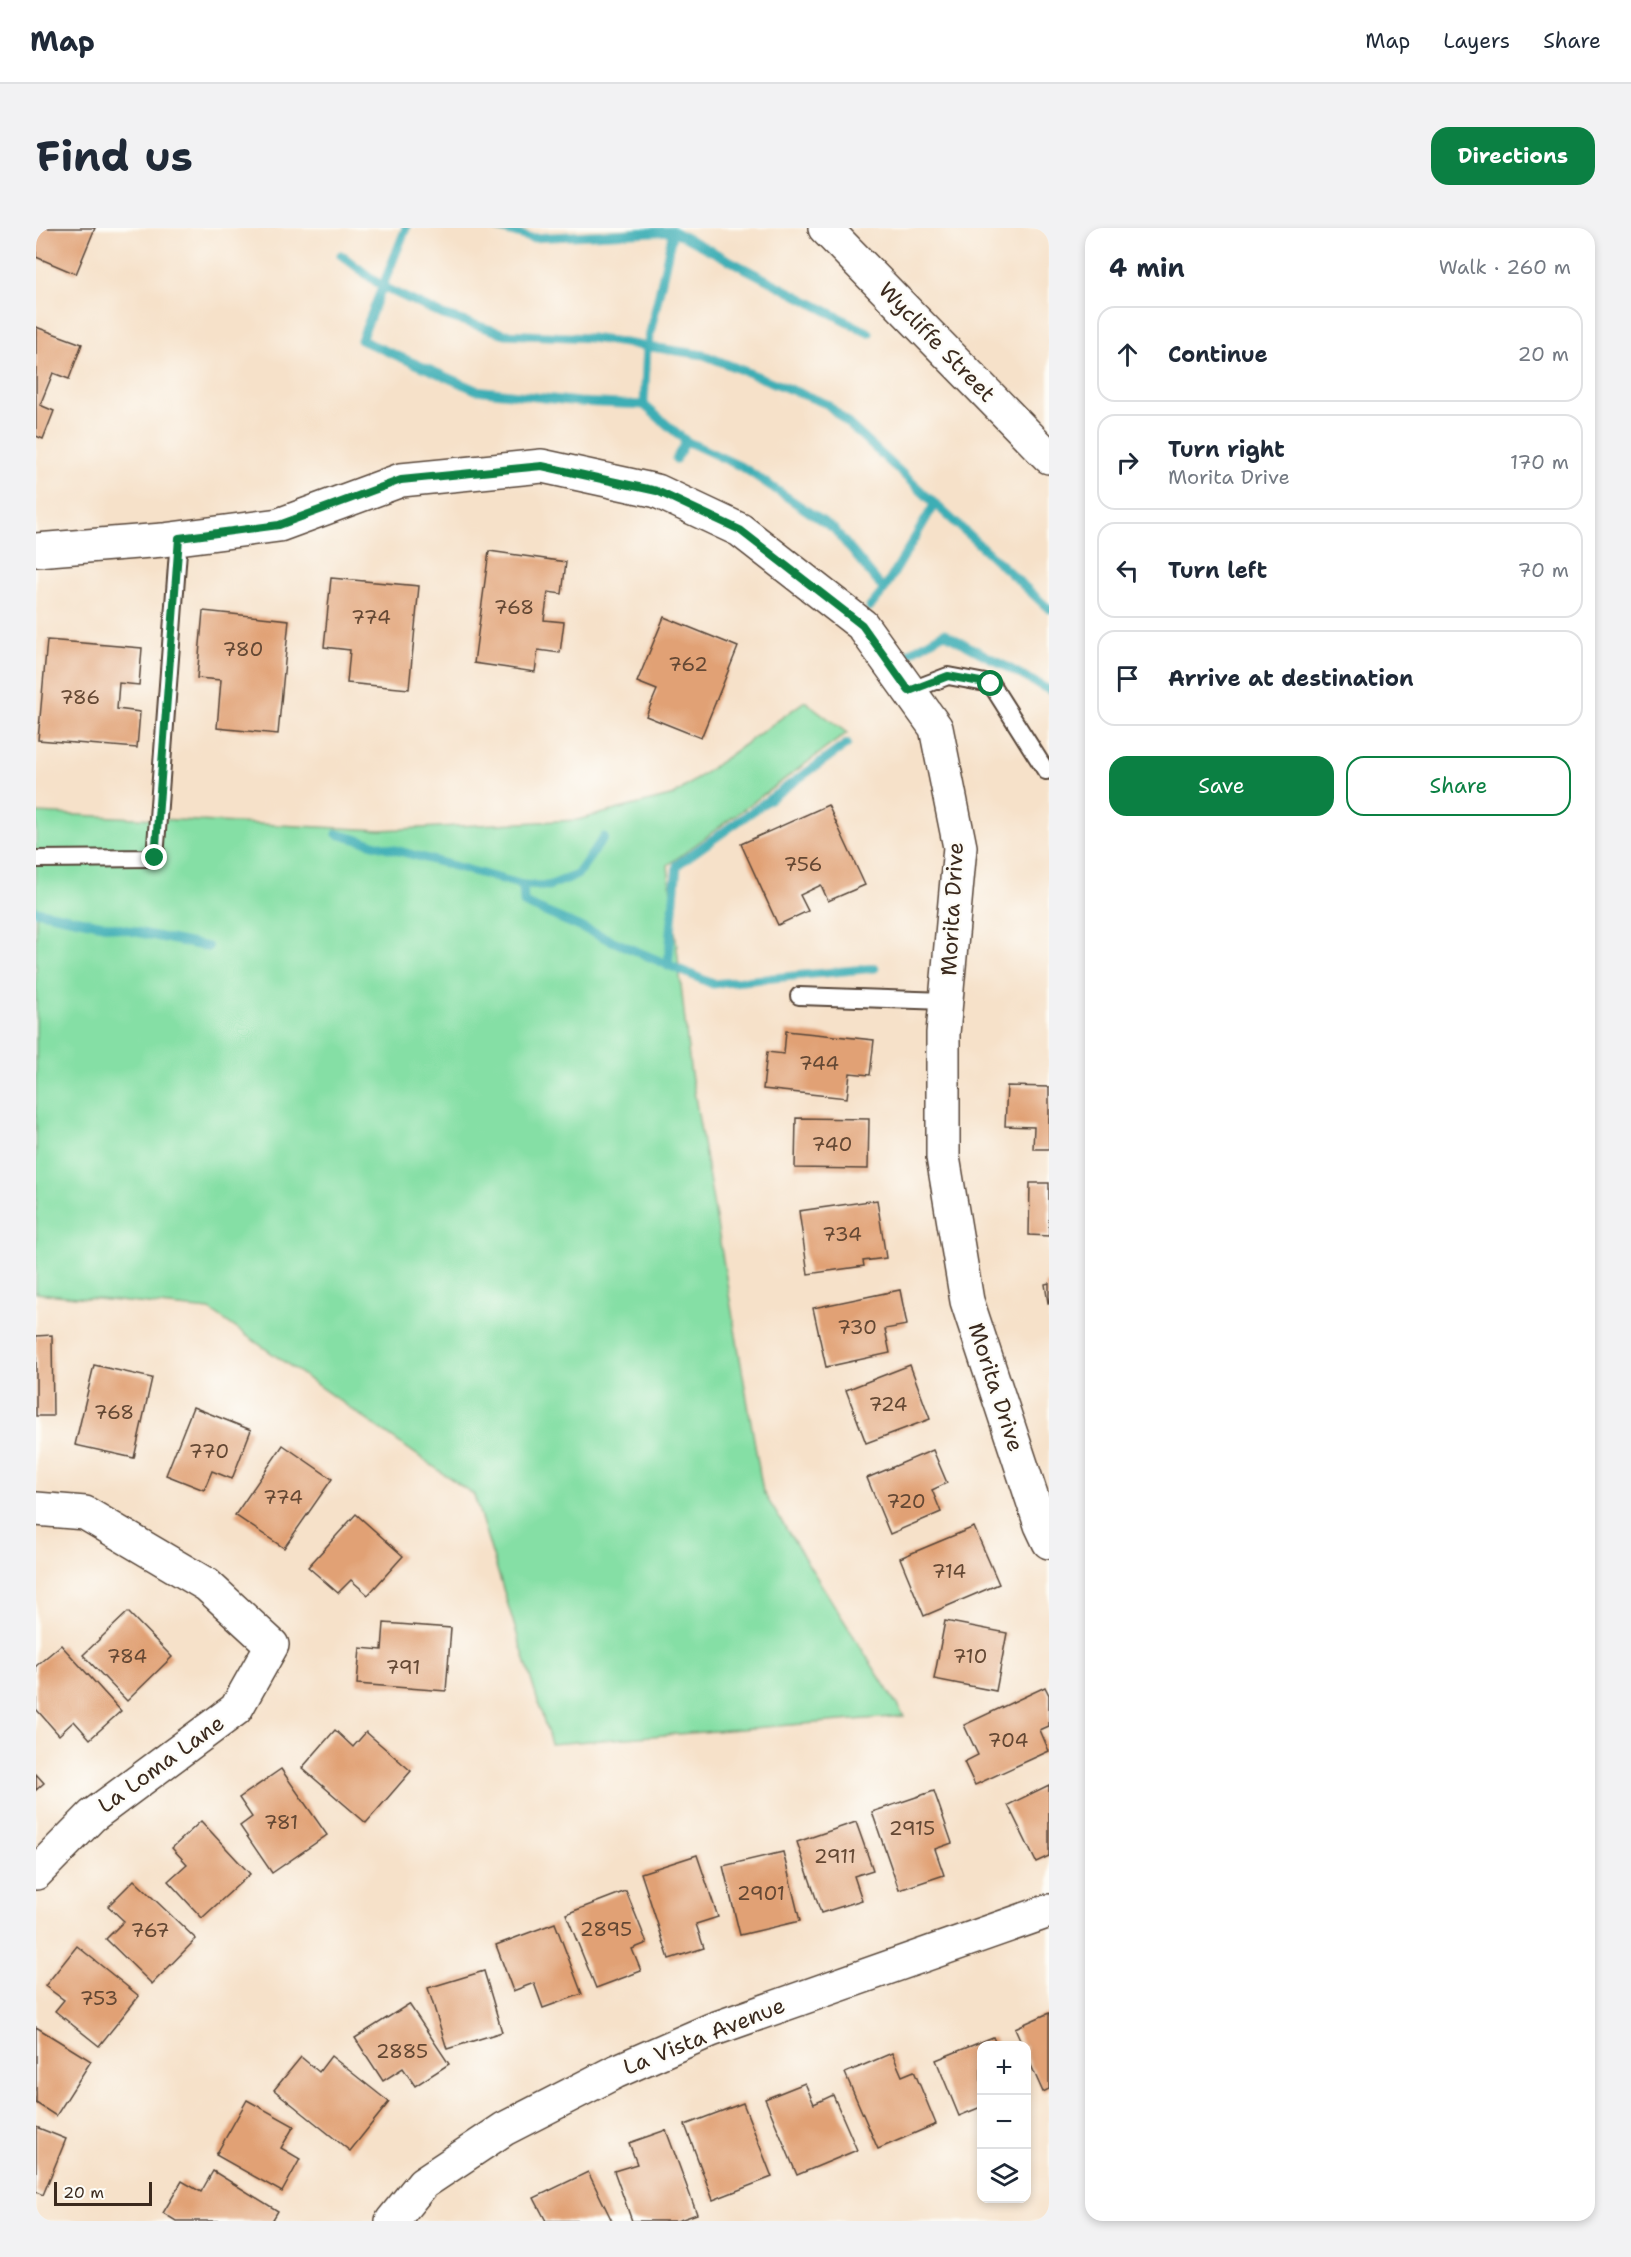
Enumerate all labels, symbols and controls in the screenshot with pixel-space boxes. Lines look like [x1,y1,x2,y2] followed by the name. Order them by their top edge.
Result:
[30,22,95,60] text: Map
[1365,27,1410,55] text: Map
[1443,27,1510,55] text: Layers
[1543,27,1601,55] text: Share
[1431,127,1595,185] button: Directions
[36,128,193,184] text: Find us
[1109,250,1185,285] text: 4 min
[1439,254,1571,280] text: Walk · 260 m
[872,276,1002,408] street label: Wycliffe Street
[1111,338,1144,371] icon: ahead
[1168,340,1268,369] text: Continue
[1518,341,1569,367] text: 20 m
[1168,435,1285,464] text: Turn right
[1111,446,1144,479] icon: right
[1510,449,1569,475] text: 170 m
[1168,464,1290,490] text: Morita Drive
[1111,554,1144,587] icon: left
[1168,556,1267,585] text: Turn left
[1517,557,1569,583] text: 70 m
[494,594,534,620] house number: 768
[351,604,391,630] house number: 774
[223,636,263,662] house number: 780
[668,651,708,677] house number: 762
[1111,662,1144,695] icon: arrive
[1168,664,1414,693] text: Arrive at destination
[977,670,1003,696] route start
[60,684,100,710] house number: 786
[1109,756,1334,816] button: Save
[1346,756,1571,816] button: Share
[934,841,970,977] street label: Morita Drive
[141,844,167,870] route end
[783,851,823,877] house number: 756
[799,1050,839,1076] house number: 744
[812,1131,852,1157] house number: 740
[822,1221,862,1247] house number: 734
[837,1314,877,1340] house number: 730
[962,1319,1030,1455] street label: Morita Drive
[868,1391,908,1417] house number: 724
[94,1399,134,1425] house number: 768
[189,1438,229,1464] house number: 770
[263,1484,303,1510] house number: 774
[886,1488,926,1514] house number: 720
[932,1558,966,1584] house number: 714
[107,1643,147,1669] house number: 784
[953,1643,987,1669] house number: 710
[386,1654,420,1680] house number: 791
[92,1708,230,1820] street label: La Loma Lane
[988,1727,1028,1753] house number: 704
[264,1809,298,1835] house number: 781
[889,1815,935,1841] house number: 2915
[814,1843,856,1869] house number: 2911
[737,1880,785,1906] house number: 2901
[580,1916,632,1942] house number: 2895
[131,1917,169,1943] house number: 767
[80,1985,118,2011] house number: 753
[619,1990,789,2082] street label: La Vista Avenue
[376,2038,428,2064] house number: 2885
[977,2041,1031,2203] map controls
[977,2041,1031,2095] button: +
[977,2095,1031,2149] button: −
[977,2149,1031,2203] button: layers
[54,2179,152,2206] scale bar
[63,2182,104,2203] text: 20 m

